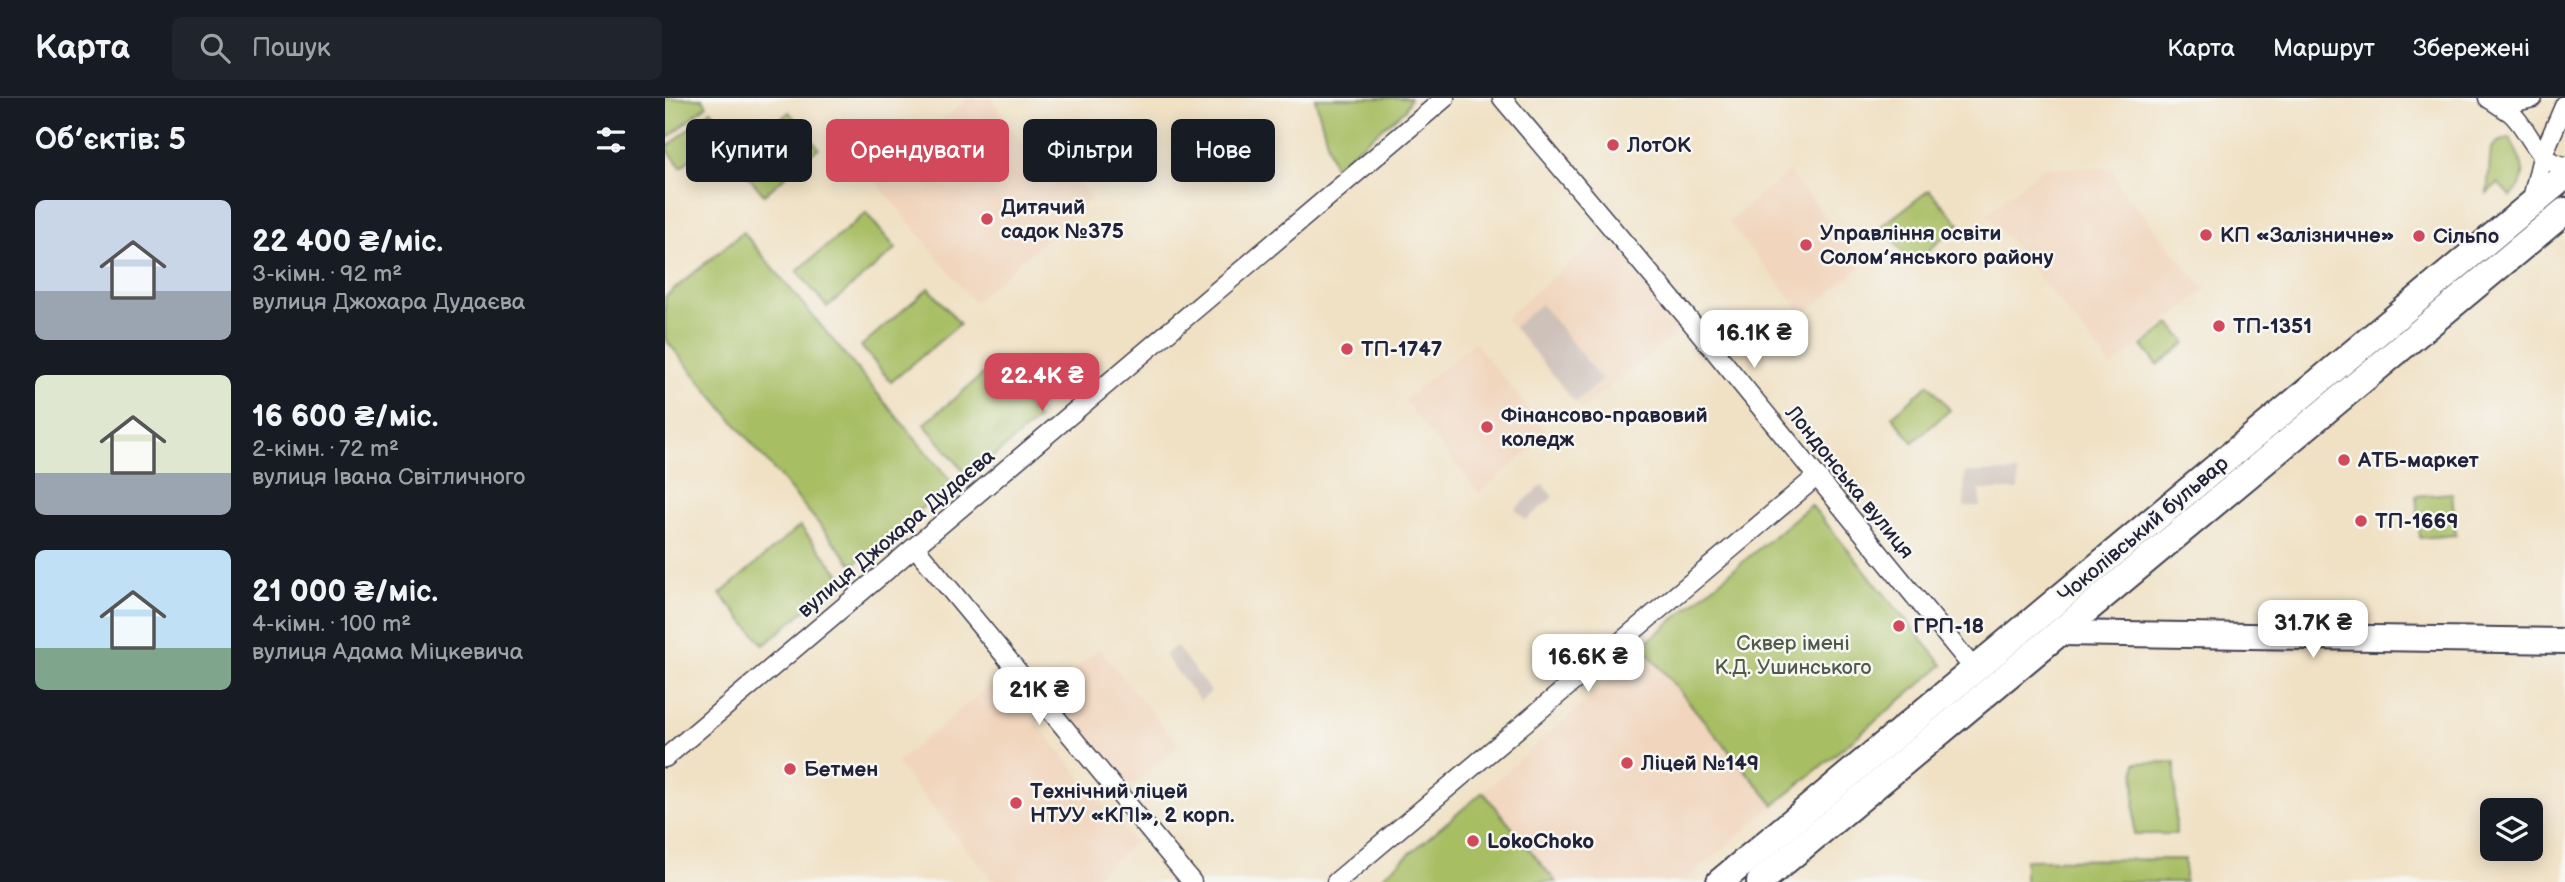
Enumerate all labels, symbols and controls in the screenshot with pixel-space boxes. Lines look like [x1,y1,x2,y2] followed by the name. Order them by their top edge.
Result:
[172,17,662,80] search box
[35,28,130,68] text: Карта
[196,29,234,67] icon: search
[252,33,331,64] text: Пошук
[2167,34,2235,63] text: Карта
[2273,34,2375,63] text: Маршрут
[2413,34,2530,63] text: Збережені
[686,119,812,182] chip: Купити
[826,119,1009,182] chip: Орендувати
[1023,119,1157,182] chip: Фільтри
[1171,119,1275,182] chip: Нове
[592,121,630,159] icon: filters
[35,122,186,158] text: Об’єктів: 5
[1626,133,1692,158] place label: ЛотОК
[1605,137,1621,153] marker: ЛотОК
[1001,195,1124,244] place label: Дитячий садок №375
[979,211,995,227] marker: Дитячий садок №375
[1820,221,2054,270] place label: Управління освіти Солом’янського району
[2220,223,2394,248] place label: КП «Залізничне»
[252,224,443,260] text: 22 400 ₴/міс.
[2433,224,2499,249] place label: Сільпо
[2198,227,2214,243] marker: КП «Залізничне»
[91,228,175,312] icon: home
[2411,228,2427,244] marker: Сільпо
[1798,237,1814,253] marker: Управління освіти Солом’янського району
[252,260,402,288] text: 3-кімн. · 92 m²
[252,288,525,316] text: вулиця Джохара Дудаєва
[1689,310,1819,370] pin: 16.1K ₴
[2233,314,2312,339] place label: ТП-1351
[2211,318,2227,334] marker: ТП-1351
[1716,319,1792,347] text: 16.1K ₴
[1361,337,1443,362] place label: ТП-1747
[1339,341,1355,357] marker: ТП-1747
[977,354,1107,413] pin: 22.4K ₴
[1000,362,1084,390] text: 22.4K ₴
[252,399,438,435] text: 16 600 ₴/міс.
[1780,400,1919,564] street label: Лондонська вулиця
[91,403,175,487] icon: home
[1501,403,1708,452] place label: Фінансово-правовий коледж
[1479,419,1495,435] marker: Фінансово-правовий коледж
[252,435,399,463] text: 2-кімн. · 72 m²
[793,443,1000,623] street label: вулиця Джохара Дудаєва
[2357,448,2479,473] place label: АТБ-маркет
[2053,451,2234,608] street label: Чоколівський бульвар
[2336,452,2352,468] marker: АТБ-маркет
[252,463,525,491] text: вулиця Івана Світличного
[2375,509,2459,534] place label: ТП-1669
[2353,513,2369,529] marker: ТП-1669
[252,574,438,610] text: 21 000 ₴/міс.
[91,578,175,662] icon: home
[2248,601,2378,660] pin: 31.7K ₴
[2274,609,2352,637] text: 31.7K ₴
[252,610,411,638] text: 4-кімн. · 100 m²
[1913,614,1984,639] place label: ГРП-18
[1891,618,1907,634] marker: ГРП-18
[1715,631,1871,680] park label: Сквер імені К.Д. Ушинського
[1523,634,1653,694] pin: 16.6K ₴
[252,638,523,666] text: вулиця Адама Міцкевича
[1548,643,1628,671] text: 16.6K ₴
[990,668,1088,727] pin: 21K ₴
[1009,676,1069,704] text: 21K ₴
[1640,751,1759,776] place label: Ліцей №149
[1619,755,1635,771] marker: Ліцей №149
[804,757,878,782] place label: Бетмен
[782,761,798,777] marker: Бетмен
[1030,779,1235,828] place label: Технічний ліцей НТУУ «КПІ», 2 корп.
[1008,795,1024,811] marker: Технічний ліцей НТУУ «КПІ», 2 корп.
[2480,798,2543,861] map controls
[2480,798,2543,861] button: layers
[1487,829,1594,854] place label: LokoChoko
[1465,833,1481,849] marker: LokoChoko

